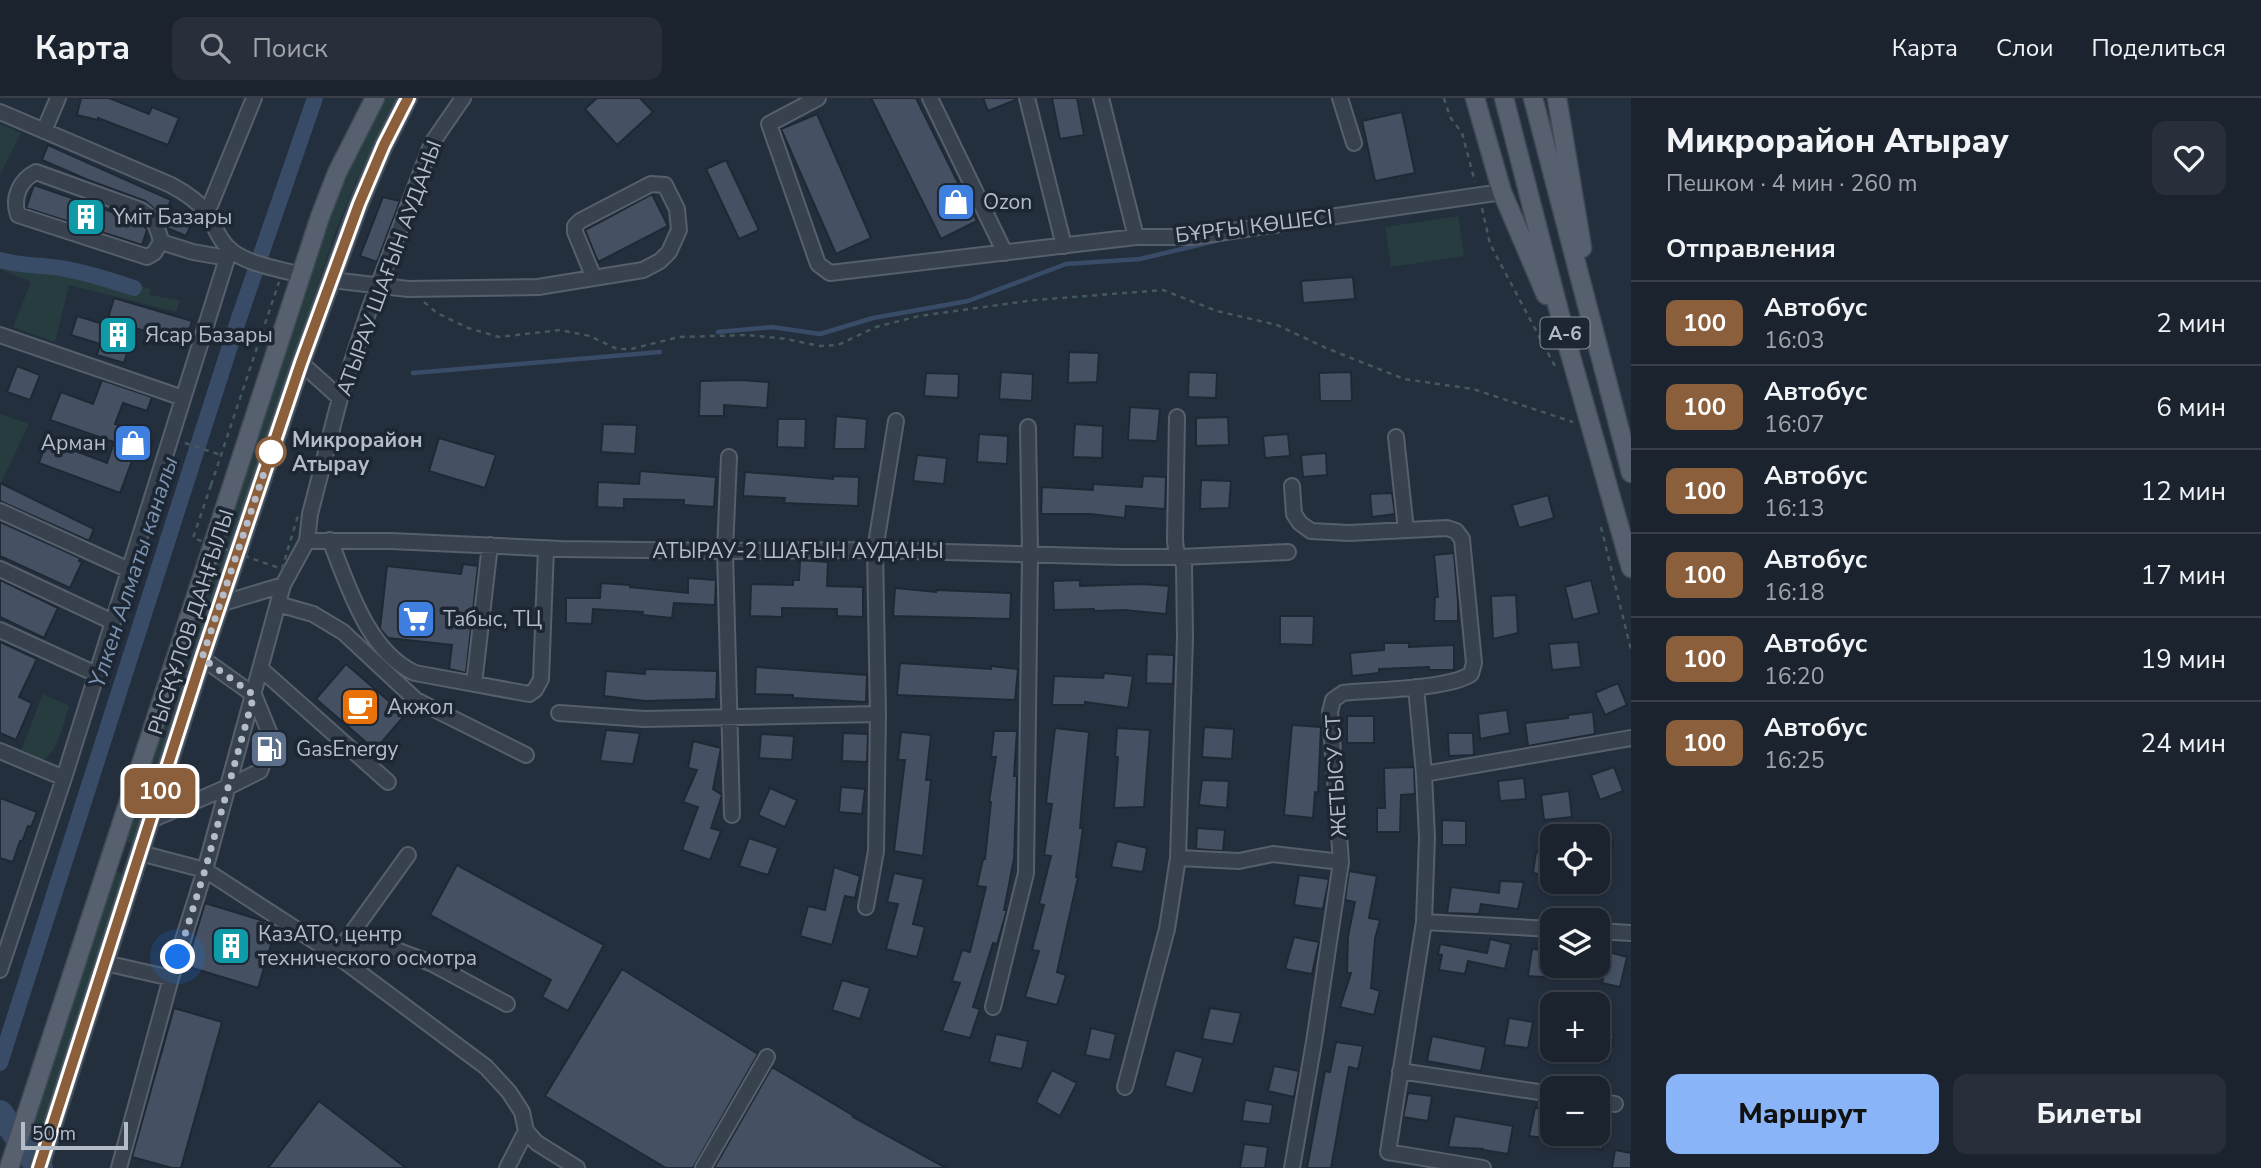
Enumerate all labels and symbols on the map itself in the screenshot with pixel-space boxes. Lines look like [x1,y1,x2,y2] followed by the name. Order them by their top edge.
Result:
[330,136,448,400] street label: АТЫРАУ ШАҒЫН АУДАНЫ
[935,181,977,223] shop icon: Ozon
[983,188,1032,216] place label: Ozon
[65,196,107,238] building icon: Үміт Базары
[1174,202,1334,250] street label: БҰРҒЫ КӨШЕСІ
[112,203,232,231] place label: Үміт Базары
[97,314,139,356] building icon: Ясар Базары
[1540,317,1590,348] road number: A-6
[145,321,273,349] place label: Ясар Базары
[112,422,154,464] shop icon: Арман
[292,426,422,478] place label: Микрорайон Атырау
[41,429,106,457] place label: Арман
[256,437,286,467] marker: Микрорайон Атырау
[81,452,186,692] water label: Үлкен Алматы каналы
[141,506,241,738] street label: РЫСҚҰЛОВ ДАҢҒЫЛЫ
[652,537,944,565] street label: АТЫРАУ-2 ШАҒЫН АУДАНЫ
[395,598,437,640] supermarket icon: Табыс, ТЦ
[443,605,543,633] place label: Табыс, ТЦ
[339,686,381,728] cafe icon: Акжол
[387,693,454,721] place label: Акжол
[1319,714,1353,838] street label: ЖЕТЫСУ СТ
[248,728,290,770] fuel station icon: GasEnergy
[296,735,399,763] place label: GasEnergy
[120,768,200,814] line badge: 100
[258,920,477,972] place label: КазАТО, центр технического осмотра
[210,925,252,967] building icon: КазАТО, центр технического осмотра
[160,939,195,974] your location
[21,1119,128,1151] scale bar

